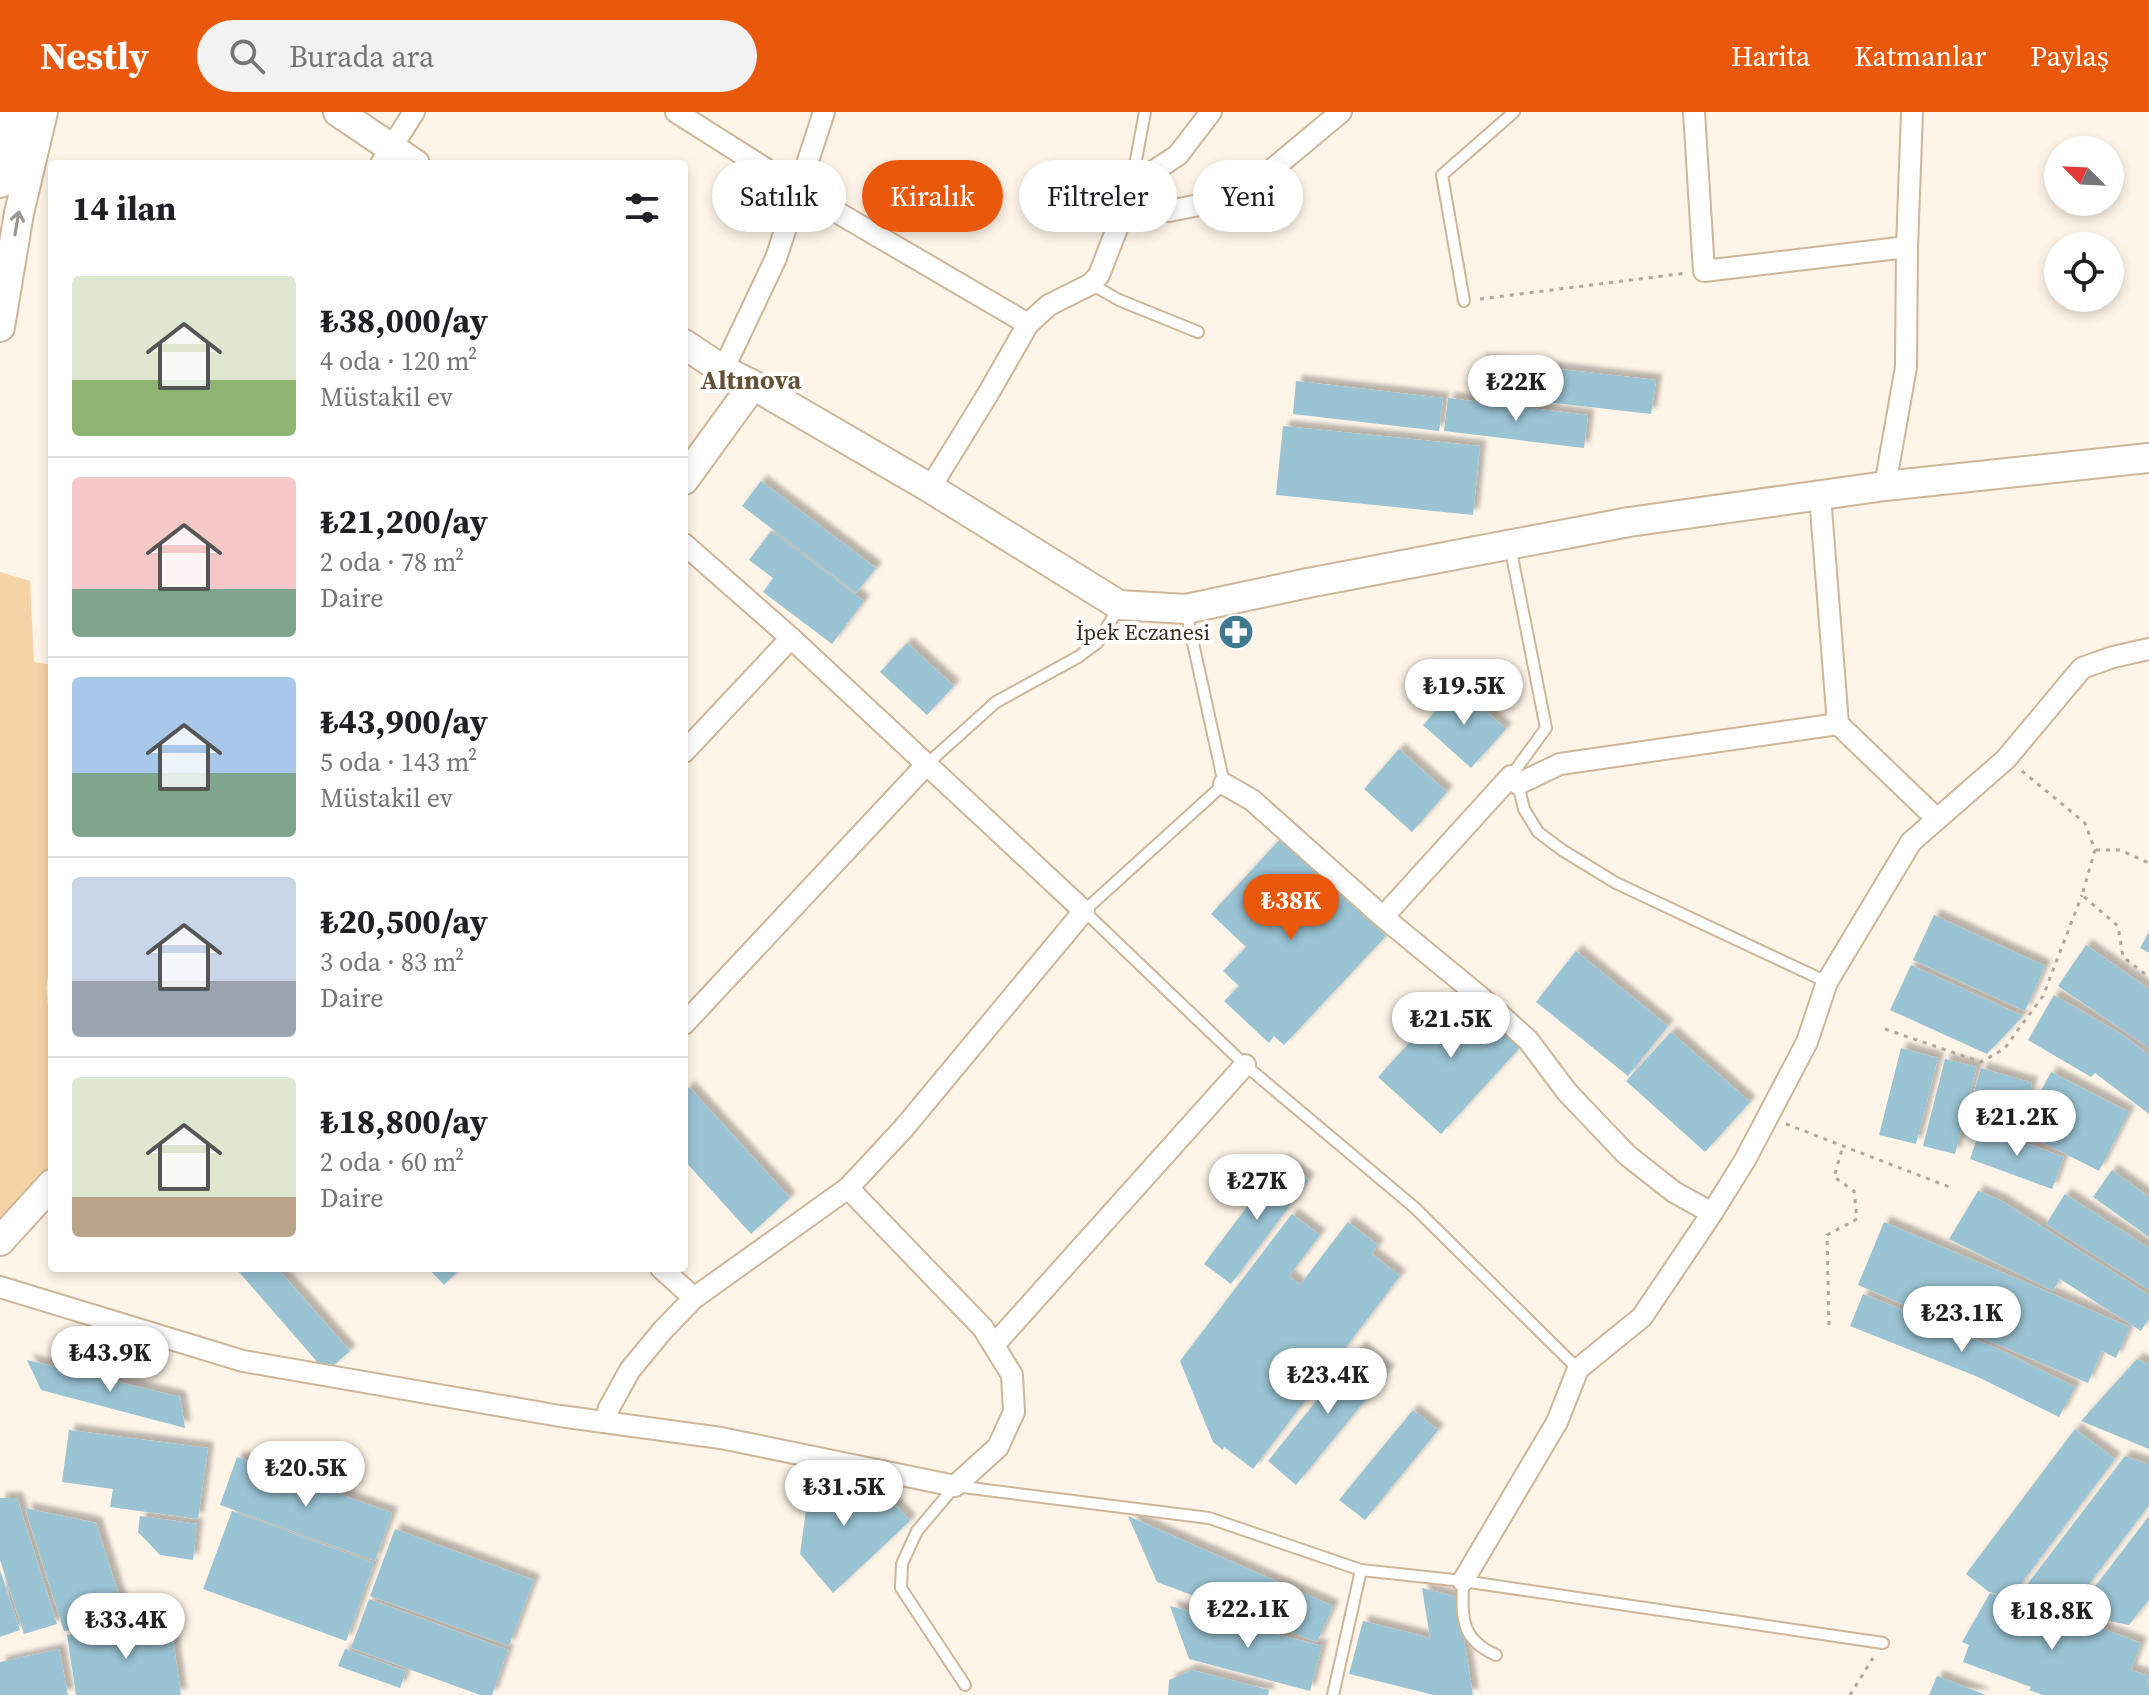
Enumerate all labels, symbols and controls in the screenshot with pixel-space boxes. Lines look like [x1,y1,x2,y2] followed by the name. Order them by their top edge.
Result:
[197,20,757,92] search box
[40,30,149,82] text: Nestly
[225,34,269,78] icon: search
[289,36,434,77] text: Burada ara
[1731,37,1810,75] text: Harita
[1854,37,1986,75] text: Katmanlar
[2030,37,2109,75] text: Paylaş
[2044,136,2124,216] north arrow
[2044,136,2124,312] map controls
[712,160,846,232] chip: Satılık
[862,160,1003,232] chip: Kiralık
[1019,160,1177,232] chip: Filtreler
[1193,160,1303,232] chip: Yeni
[72,185,176,231] text: 14 ilan
[620,186,664,230] icon: filters
[11,211,26,236] one-way arrow
[2044,232,2124,312] button: locate
[320,297,488,343] text: ₺38,000/ay
[136,308,232,404] icon: home
[320,343,477,379] text: 4 oda · 120 m²
[1469,355,1563,423] pin: ₺22K
[701,362,802,398] district label: Altınova
[1486,363,1546,399] text: ₺22K
[320,379,453,415] text: Müstakil ev
[320,498,488,544] text: ₺21,200/ay
[136,509,232,605] icon: home
[320,544,464,580] text: 2 oda · 78 m²
[320,580,383,616] text: Daire
[1217,613,1255,651] pharmacy icon: İpek Eczanesi
[1076,617,1210,647] place label: İpek Eczanesi
[1399,659,1529,727] pin: ₺19.5K
[1423,667,1505,703] text: ₺19.5K
[320,698,488,744] text: ₺43,900/ay
[136,709,232,805] icon: home
[320,744,477,780] text: 5 oda · 143 m²
[320,780,453,816] text: Müstakil ev
[1244,874,1338,942] pin: ₺38K
[1261,882,1321,918] text: ₺38K
[320,898,488,944] text: ₺20,500/ay
[136,909,232,1005] icon: home
[320,944,464,980] text: 3 oda · 83 m²
[320,980,383,1016] text: Daire
[1386,992,1516,1060] pin: ₺21.5K
[1410,1000,1492,1036] text: ₺21.5K
[1952,1090,2082,1158] pin: ₺21.2K
[320,1098,488,1144] text: ₺18,800/ay
[1976,1098,2058,1134] text: ₺21.2K
[136,1109,232,1205] icon: home
[320,1144,464,1180] text: 2 oda · 60 m²
[1210,1154,1304,1222] pin: ₺27K
[1227,1162,1287,1198] text: ₺27K
[320,1180,383,1216] text: Daire
[1897,1286,2027,1354] pin: ₺23.1K
[1921,1294,2003,1330] text: ₺23.1K
[45,1326,175,1394] pin: ₺43.9K
[69,1334,151,1370] text: ₺43.9K
[1263,1348,1393,1416] pin: ₺23.4K
[1287,1356,1369,1392] text: ₺23.4K
[241,1441,371,1509] pin: ₺20.5K
[265,1449,347,1485] text: ₺20.5K
[779,1460,909,1528] pin: ₺31.5K
[803,1468,885,1504] text: ₺31.5K
[1183,1582,1313,1650] pin: ₺22.1K
[1987,1584,2117,1652] pin: ₺18.8K
[1207,1590,1289,1626] text: ₺22.1K
[2011,1592,2093,1628] text: ₺18.8K
[61,1593,191,1661] pin: ₺33.4K
[85,1601,167,1637] text: ₺33.4K

